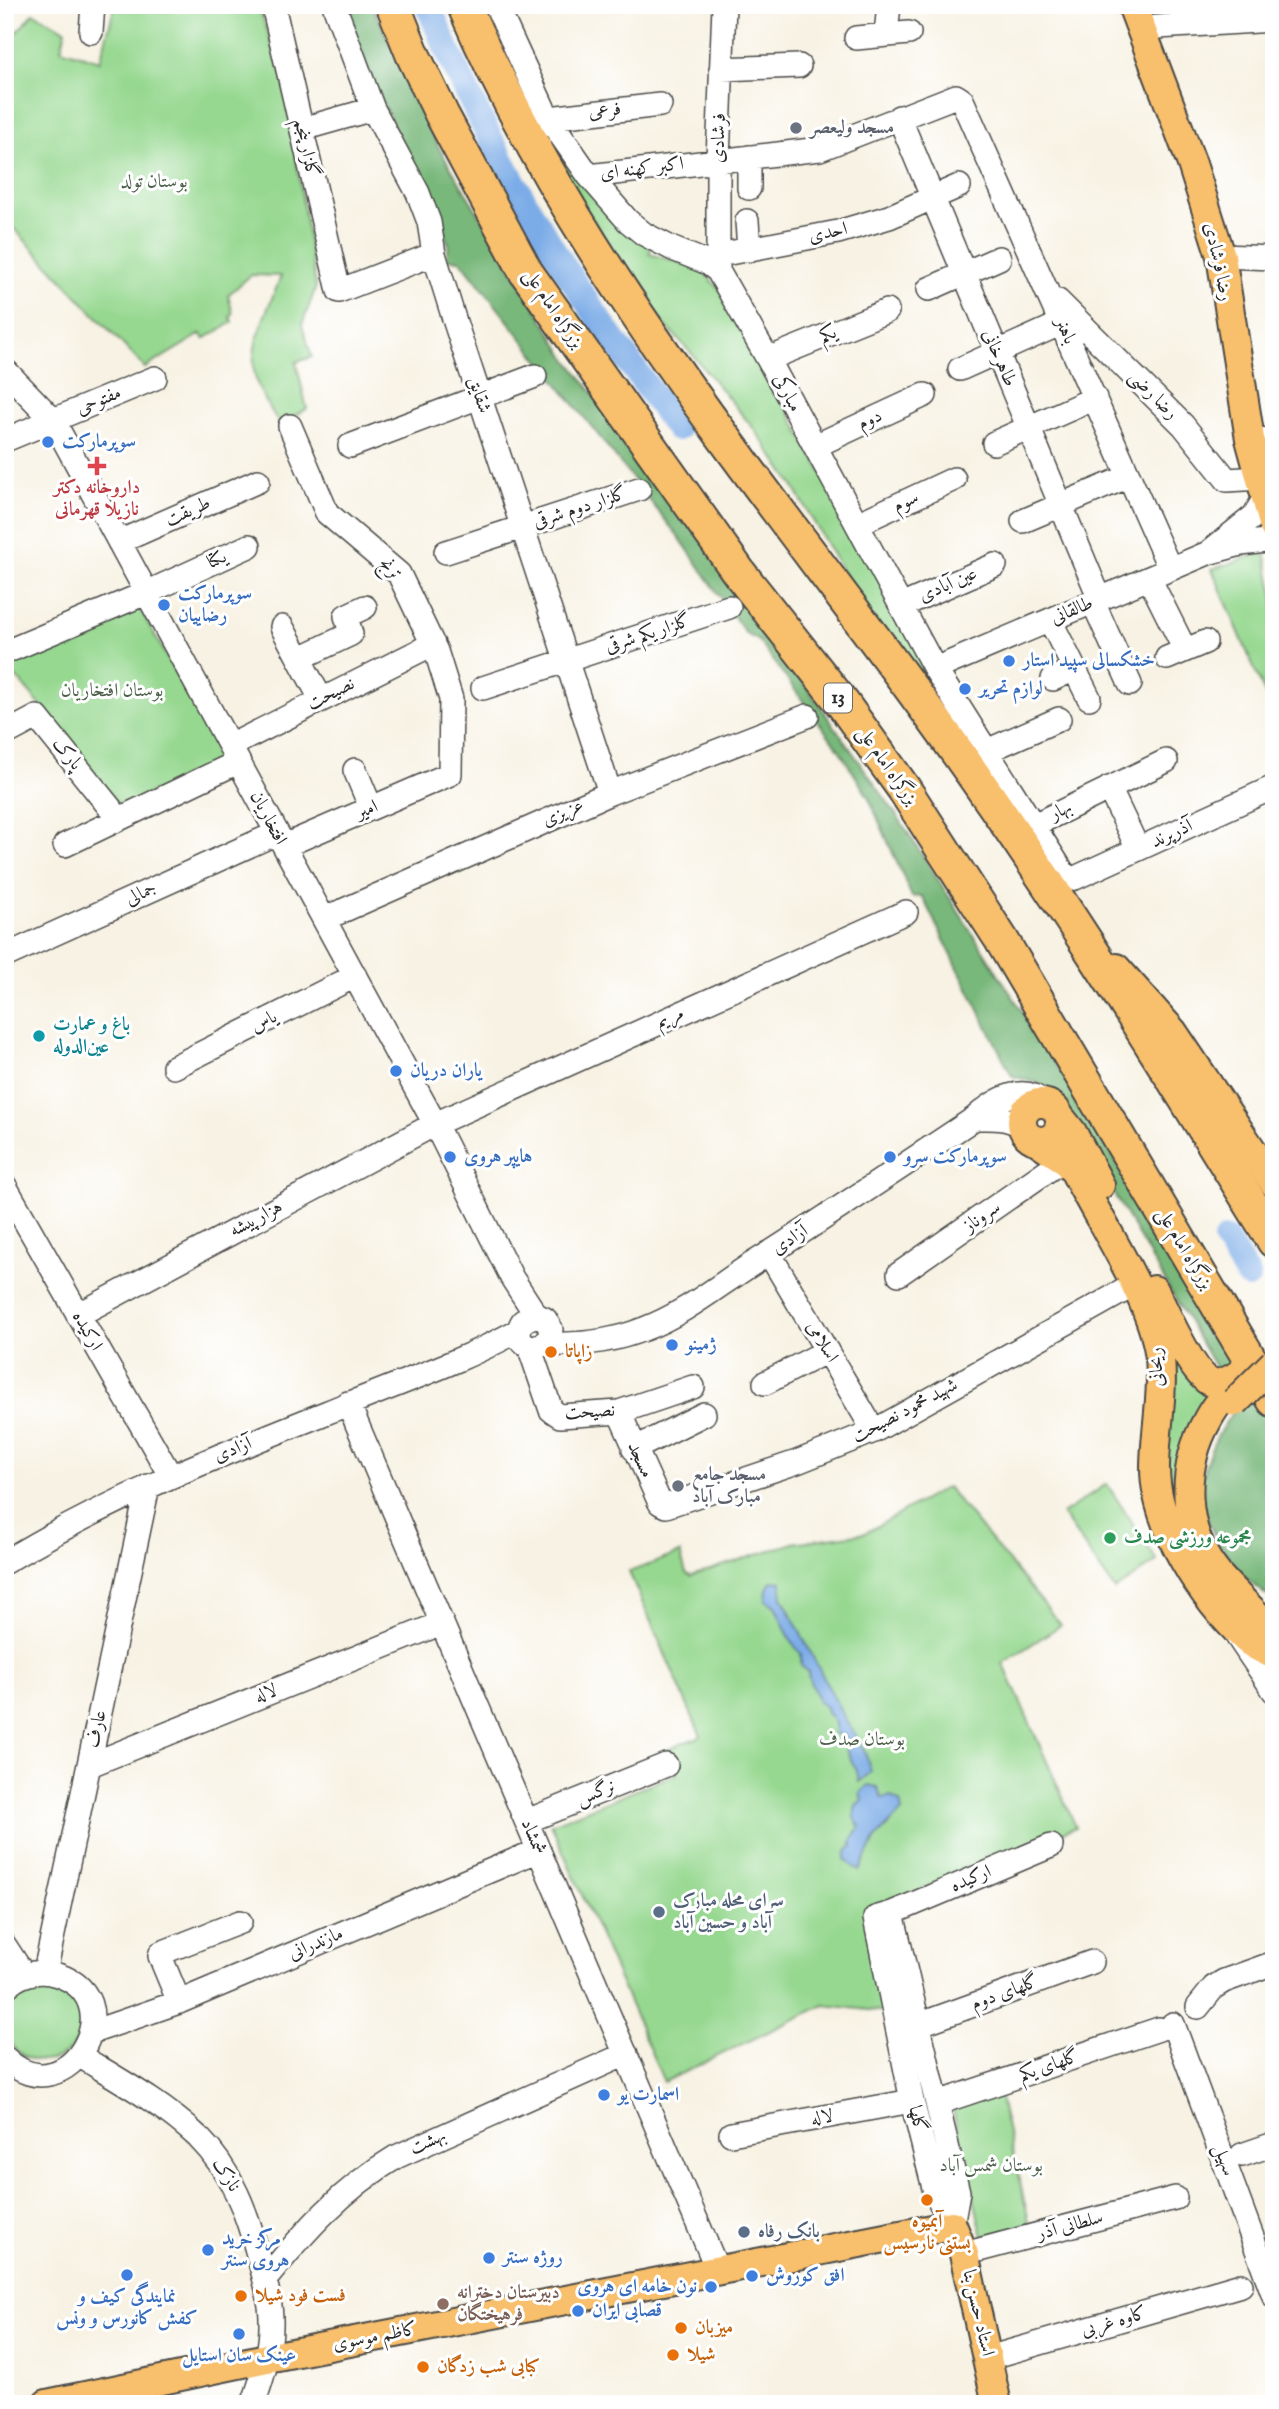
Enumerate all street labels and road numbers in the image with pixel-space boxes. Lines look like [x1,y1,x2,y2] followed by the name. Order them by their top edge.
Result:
[588,97,622,125] street label: فرعی
[706,112,732,164] street label: فرشادی
[283,116,325,181] street label: گلزار پنجم
[599,152,685,186] street label: اکبر کهنه ای
[806,217,850,249] street label: احدی
[1198,221,1238,303] street label: رضا فرشادی
[515,263,590,356] street label: بزرگراه امام علی
[1048,312,1081,348] street label: باهنر
[816,320,843,353] street label: یکم
[976,326,1022,390] street label: طاهرخانی
[1123,365,1183,425] street label: رضا رضی
[767,369,808,416] street label: مبارکی
[462,373,496,417] street label: شقایق
[73,381,125,421] street label: مفتوحی
[854,404,888,439] street label: دوم
[530,481,631,537] street label: گلزار دوم شرقی
[889,486,924,521] street label: سوم
[162,491,214,533] street label: طریقت
[203,544,232,575] street label: یکتا
[371,552,407,588] street label: ترنج
[915,562,981,608] street label: عین آبادی
[1047,591,1097,631] street label: طالقانی
[602,608,695,663] street label: گلزار یکم شرقی
[303,672,359,716] street label: نصیحت
[824,684,852,712] road number: 13
[849,721,925,812] street label: بزرگراه امام علی
[46,733,88,776] street label: پارک
[244,787,292,849] street label: افتخاریان
[538,793,588,833] street label: عزیزی
[350,795,382,826] street label: امیر
[1044,795,1076,827] street label: بهار
[1147,813,1198,854] street label: آذرپرند
[121,876,161,912] street label: جمالی
[652,1001,689,1038] street label: مریم
[247,1005,283,1039] street label: یاس
[225,1195,287,1243] street label: هزارپیشه
[957,1196,1005,1240] street label: سروناز
[1148,1203,1220,1296] street label: بزرگراه امام علی
[767,1218,814,1261] street label: آزادی
[66,1307,108,1355] street label: ارکیده
[800,1317,844,1367] street label: اسلامی
[1144,1347,1170,1387] street label: ریحانی
[848,1373,962,1449] street label: شهید محمود نصیحت
[564,1399,616,1425] street label: نصیحت
[210,1431,257,1468] street label: آزادی
[621,1438,659,1482] street label: مسجد
[251,1679,281,1709] street label: لاله
[81,1708,113,1750] street label: عارف
[573,1774,619,1812] street label: نرگس
[515,1815,551,1859] street label: شمشاد
[947,1860,995,1898] street label: ارکیده
[285,1922,347,1966] street label: مازندرانی
[968,1969,1043,2019] street label: گلهای دوم
[1015,2044,1084,2091] street label: گلهای یکم
[902,2103,933,2135] street label: گلها
[809,2104,835,2132] street label: لاله
[406,2123,450,2161] street label: بهشت
[1207,2141,1241,2179] street label: سهیل
[206,2154,246,2196] street label: نازک
[1032,2206,1106,2247] street label: سلطانی آذر
[956,2267,1000,2359] street label: استاد حسن بنا
[1078,2301,1150,2344] street label: کاوه غربی
[331,2317,420,2362] street label: کاظم موسوی

